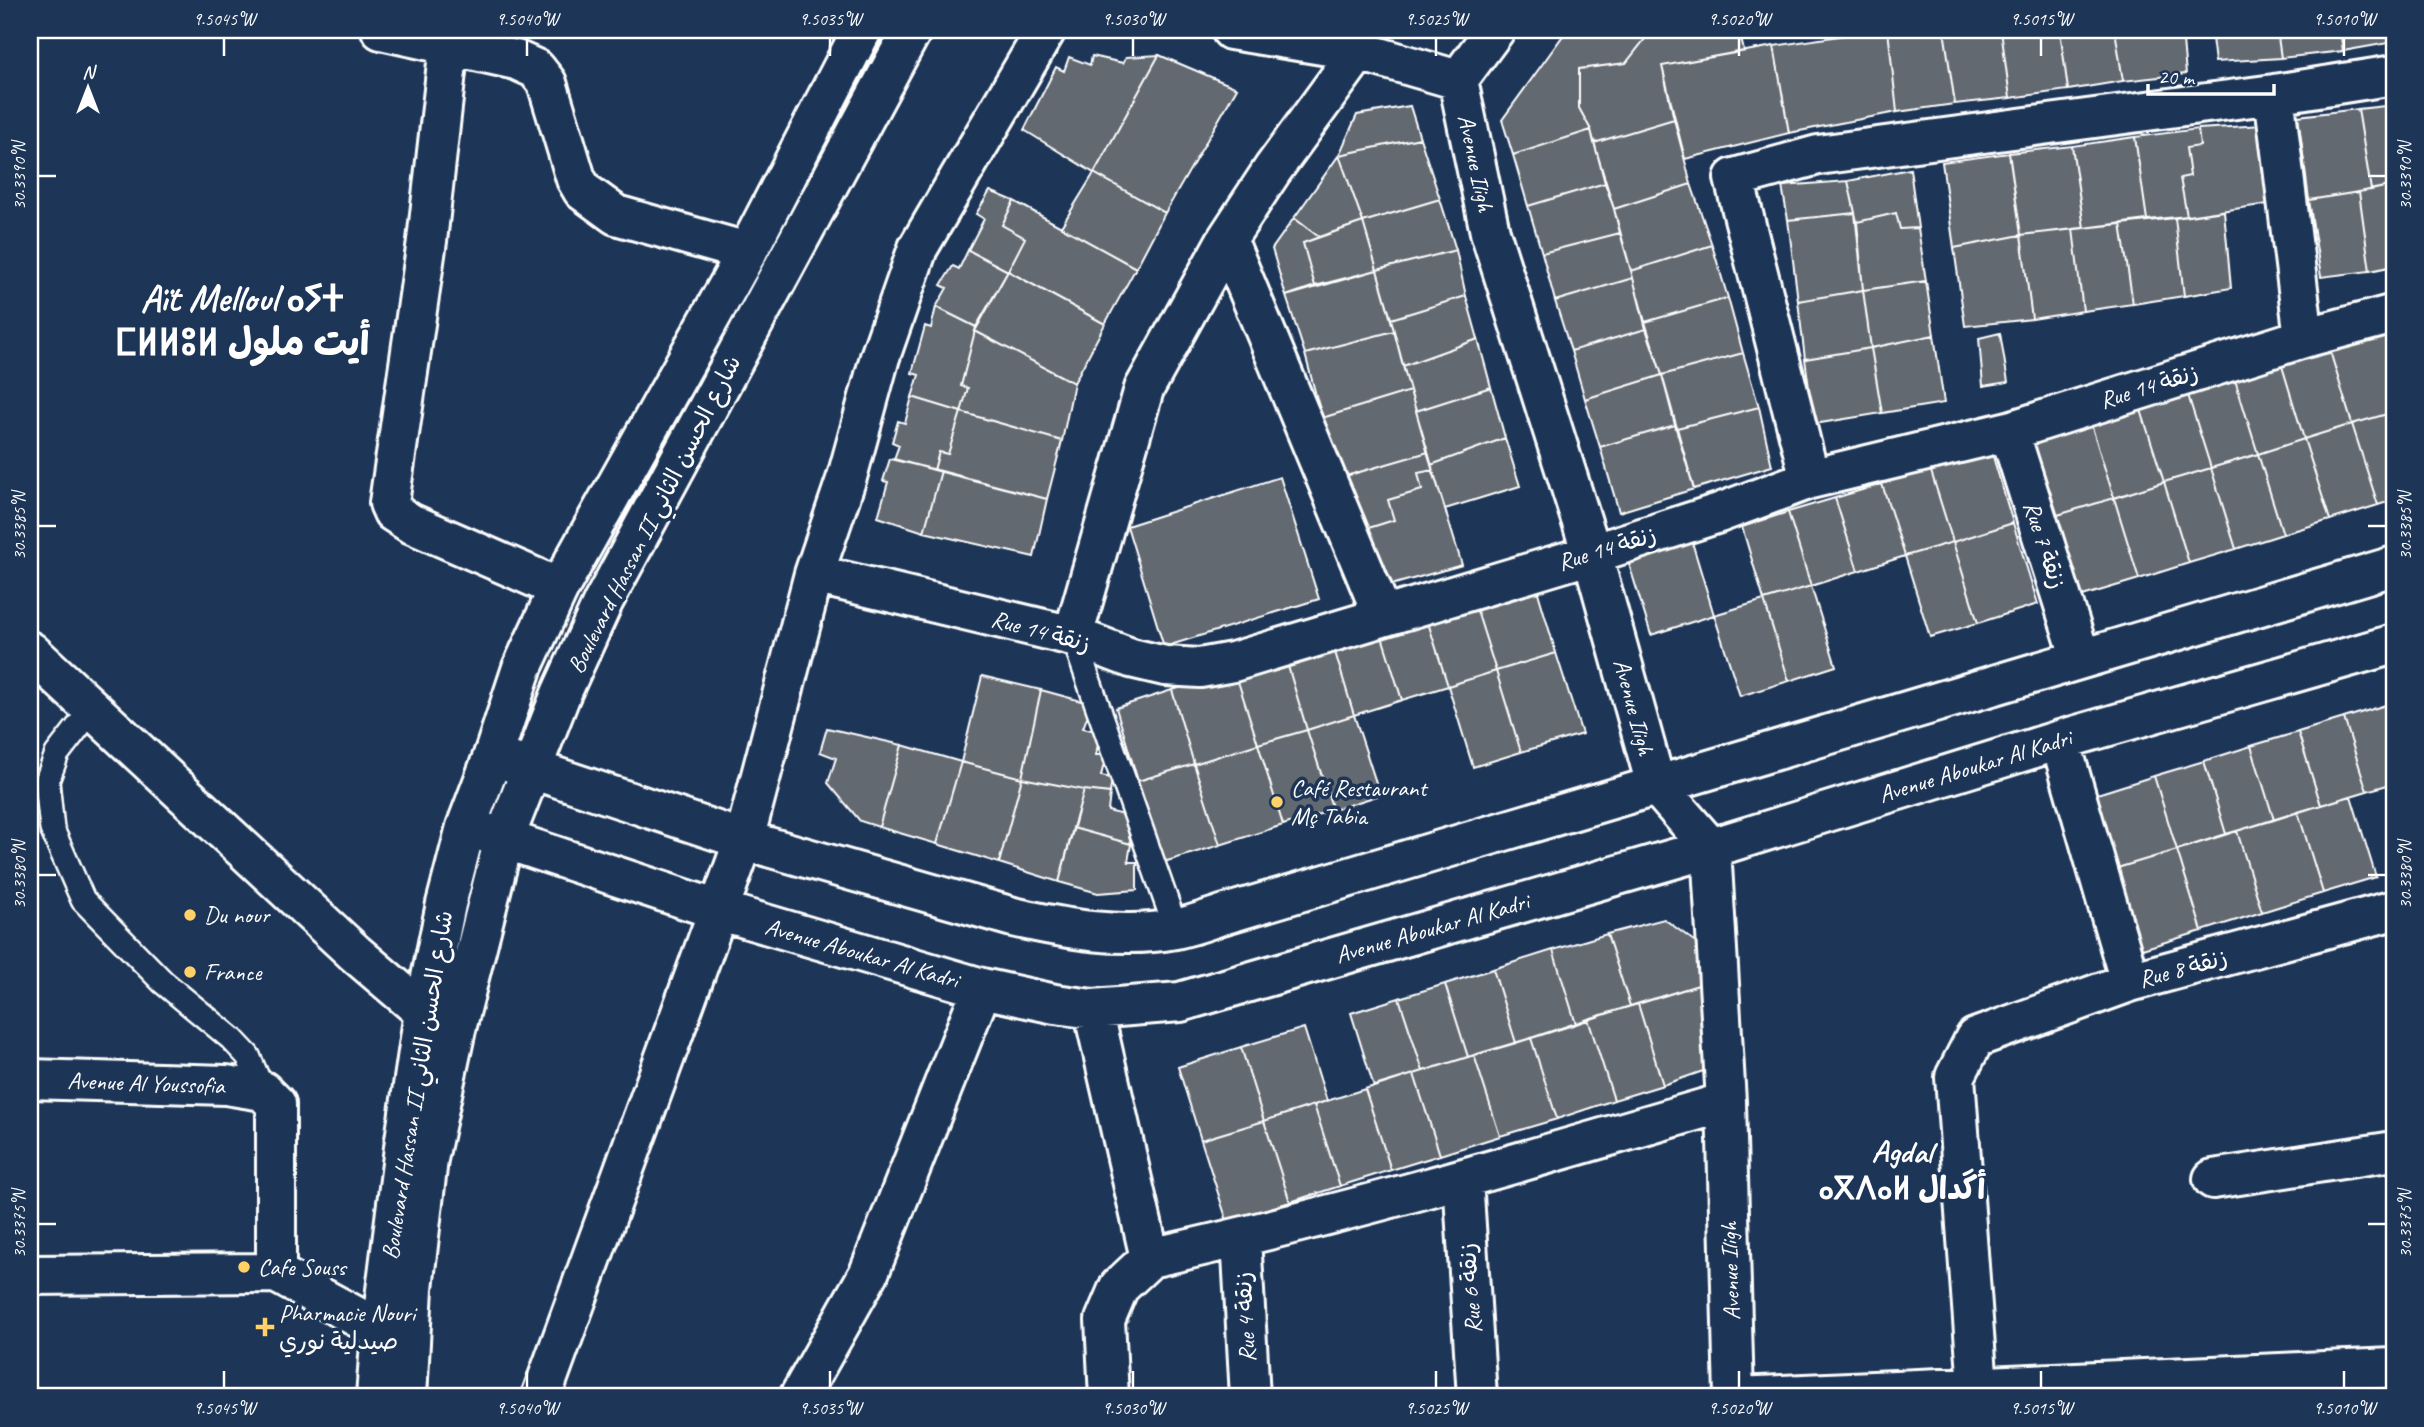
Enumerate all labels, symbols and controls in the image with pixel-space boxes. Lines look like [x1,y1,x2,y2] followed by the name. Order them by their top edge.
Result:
[193,8,258,30] text: 9.5045°W
[496,8,561,30] text: 9.5040°W
[799,8,864,30] text: 9.5035°W
[1102,8,1167,30] text: 9.5030°W
[1405,8,1470,30] text: 9.5025°W
[1708,8,1773,30] text: 9.5020°W
[2010,8,2075,30] text: 9.5015°W
[2313,8,2378,30] text: 9.5010°W
[52,52,122,122] north arrow
[2148,52,2274,96] scale bar
[82,60,97,84] text: N
[2158,64,2196,90] text: 20 m
[1451,112,1501,215] street label: Avenue Iligh
[8,139,30,210] text: 30.3390°N
[2394,139,2416,210] text: 30.3390°N
[115,275,371,367] district label: Aït Melloul ⴰⵢⵜ ⵎⵍⵍⵓⵍ أيت ملول
[561,350,753,681] street label: Boulevard Hassan II شارع الحسن الثاني
[2096,357,2202,415] street label: Rue 14 زنقة
[8,489,30,560] text: 30.3385°N
[2394,489,2416,560] text: 30.3385°N
[2017,497,2073,593] street label: Rue 7 زنقة
[1554,519,1660,577] street label: Rue 14 زنقة
[988,603,1094,659] street label: Rue 14 زنقة
[1607,656,1662,760] street label: Avenue Iligh
[1875,722,2077,810] street label: Avenue Aboukar Al Kadri
[1291,773,1428,831] place label: Café Restaurant Mç Tabia
[1269,794,1285,810] marker: Café Restaurant Mç Tabia
[8,838,30,909] text: 30.3380°N
[2394,838,2416,909] text: 30.3380°N
[1332,885,1535,970] street label: Avenue Aboukar Al Kadri
[204,900,272,930] place label: Du nour
[182,907,198,923] marker: Du nour
[375,908,465,1263] street label: Boulevard Hassan II شارع الحسن الثاني
[762,911,965,996] street label: Avenue Aboukar Al Kadri
[2135,942,2231,994] street label: Rue 8 زنقة
[204,957,263,987] place label: France
[182,964,198,980] marker: France
[67,1065,227,1101] street label: Avenue Al Youssofia
[1818,1131,1986,1209] district label: Agdal ⴰⴳⴷⴰⵍ أگدال
[8,1187,30,1258] text: 30.3375°N
[2394,1187,2416,1258] text: 30.3375°N
[1713,1220,1747,1321] street label: Avenue Iligh
[1452,1242,1488,1334] street label: Rue 6 زنقة
[258,1252,348,1282] place label: Cafe Souss
[236,1259,252,1275] marker: Cafe Souss
[1228,1271,1262,1363] street label: Rue 4 زنقة
[279,1298,418,1358] place label: Pharmacie Nouri صيدلية نوري
[257,1319,273,1335] marker: Pharmacie Nouri صيدلية نوري
[193,1397,258,1419] text: 9.5045°W
[496,1397,561,1419] text: 9.5040°W
[799,1397,864,1419] text: 9.5035°W
[1102,1397,1167,1419] text: 9.5030°W
[1405,1397,1470,1419] text: 9.5025°W
[1708,1397,1773,1419] text: 9.5020°W
[2010,1397,2075,1419] text: 9.5015°W
[2313,1397,2378,1419] text: 9.5010°W

